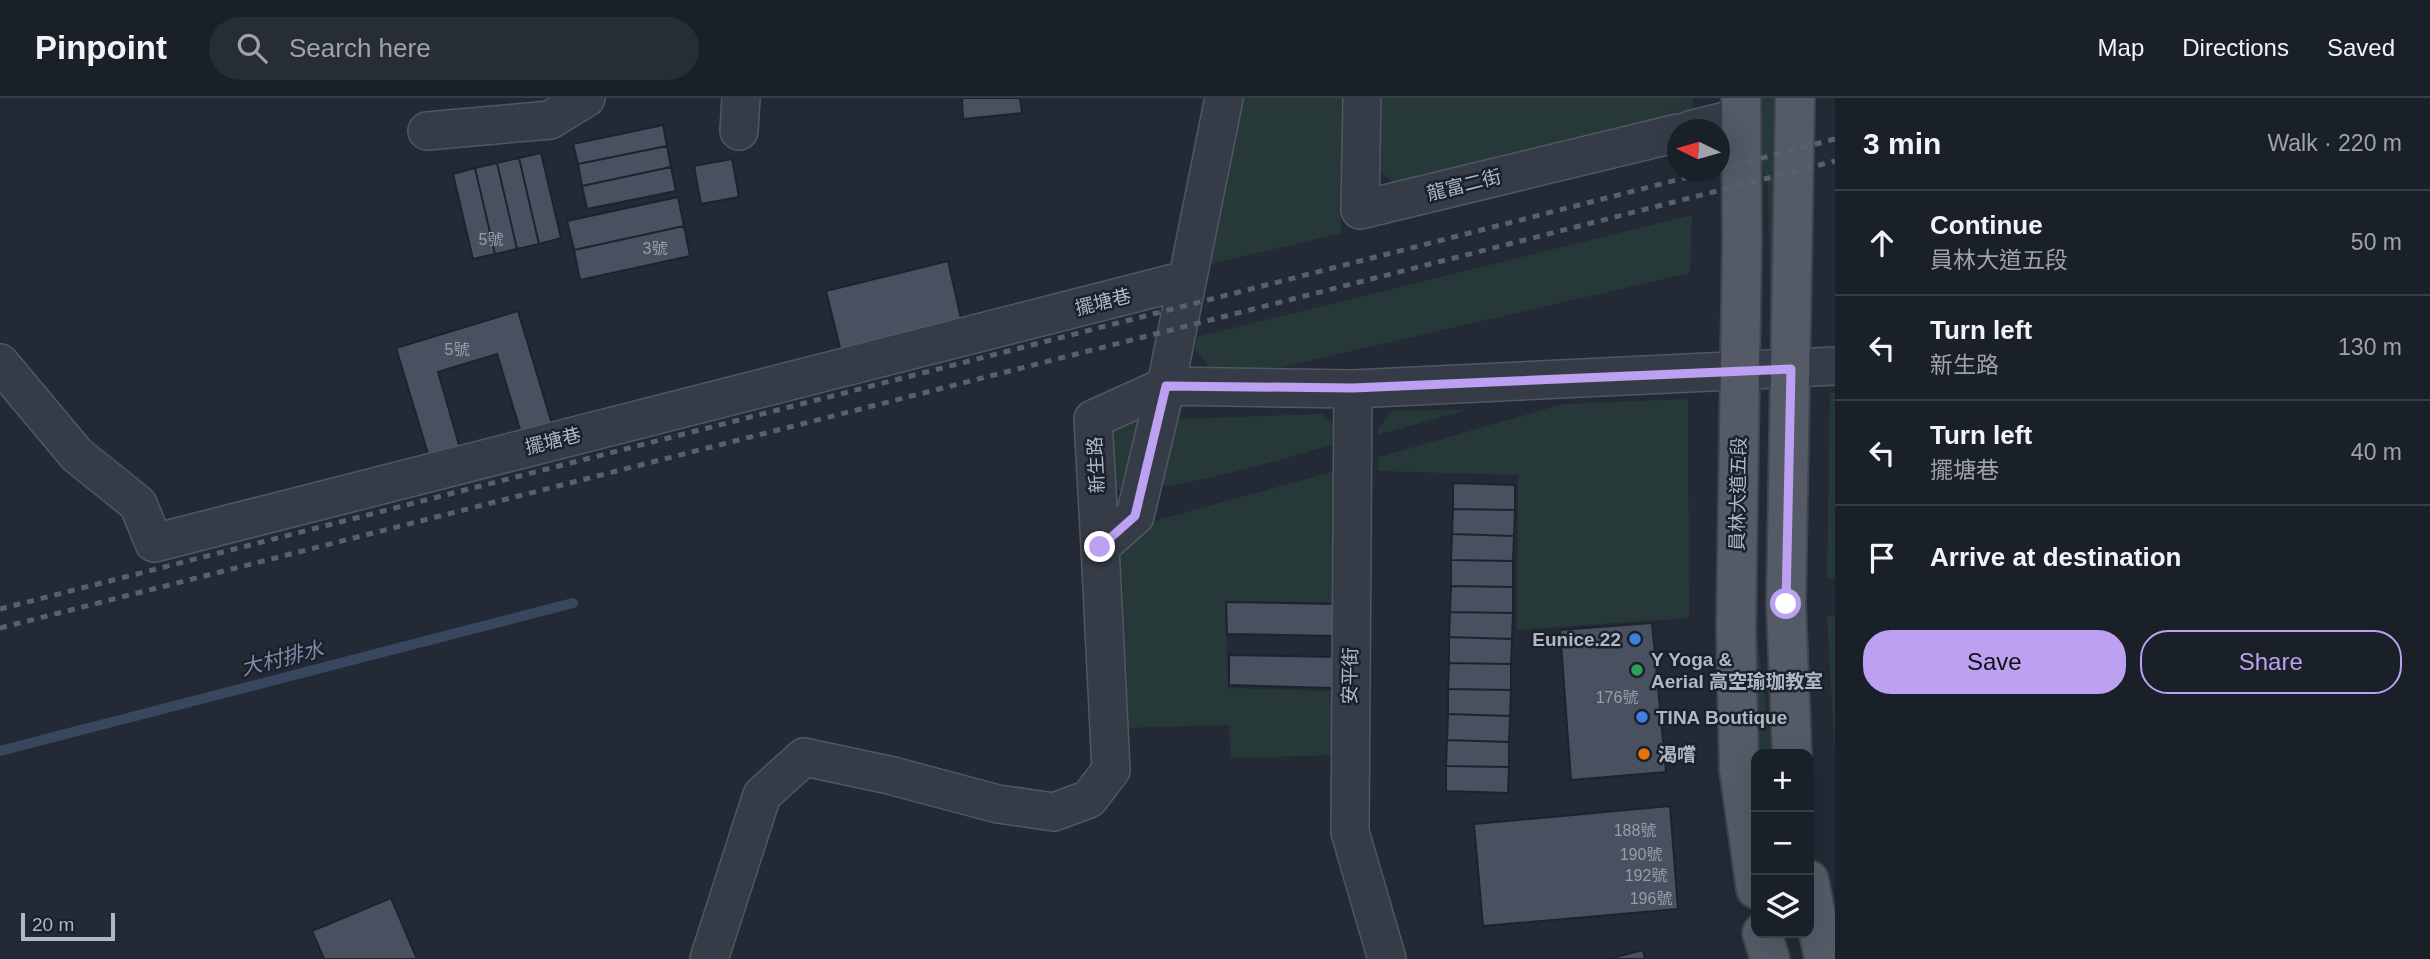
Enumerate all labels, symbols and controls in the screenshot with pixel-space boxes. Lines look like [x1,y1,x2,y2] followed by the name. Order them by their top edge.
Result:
[209,17,699,80] search box
[35,29,167,66] text: Pinpoint
[233,29,271,67] icon: search
[289,33,431,63] text: Search here
[2098,34,2144,61] text: Map
[2182,34,2289,61] text: Directions
[2327,34,2395,61] text: Saved
[1667,119,1730,182] north arrow
[1863,127,1941,160] text: 3 min
[2267,130,2402,156] text: Walk · 220 m
[1425,166,1503,204] street label: 龍富二街
[1930,210,2043,240] text: Continue
[1863,224,1901,262] icon: ahead
[2351,229,2402,255] text: 50 m
[479,231,503,248] house number: 5號
[643,240,667,257] house number: 3號
[1930,247,2068,273] text: 員林大道五段
[1073,285,1133,319] street label: 擺塘巷
[1930,315,2032,345] text: Turn left
[1863,329,1901,367] icon: left
[2338,334,2402,360] text: 130 m
[445,341,469,358] house number: 5號
[1930,352,1999,378] text: 新生路
[1930,420,2032,450] text: Turn left
[523,424,583,458] street label: 擺塘巷
[1863,434,1901,472] icon: left
[1084,436,1108,494] street label: 新生路
[1727,437,1749,551] street label: 員林大道五段
[2351,439,2402,465] text: 40 m
[1930,457,1999,483] text: 擺塘巷
[1084,531,1115,562] route end
[1863,539,1901,577] icon: arrive
[1930,542,2181,572] text: Arrive at destination
[1770,588,1801,619] route start
[1532,629,1621,650] place label: Eunice.22
[1863,630,2126,694] button: Save
[2140,630,2402,694] button: Share
[1627,631,1643,647] marker: Eunice.22
[238,636,327,679] water label: 大村排水
[1339,647,1361,705] street label: 安平街
[1651,649,1823,692] place label: Y Yoga & Aerial 高空瑜珈教室
[1629,662,1645,678] marker: Y Yoga & Aerial 高空瑜珈教室
[1596,689,1638,706] house number: 176號
[1656,707,1787,728] place label: TINA Boutique
[1634,709,1650,725] marker: TINA Boutique
[1658,744,1696,765] place label: 渴嚐
[1636,746,1652,762] marker: 渴嚐
[1751,749,1814,938] map controls
[1751,749,1814,812] button: +
[1751,812,1814,875] button: −
[1614,822,1656,839] house number: 188號
[1620,846,1662,863] house number: 190號
[1625,867,1667,884] house number: 192號
[1751,875,1814,938] button: layers
[1630,890,1672,907] house number: 196號
[21,910,116,942] scale bar
[32,914,74,935] text: 20 m

